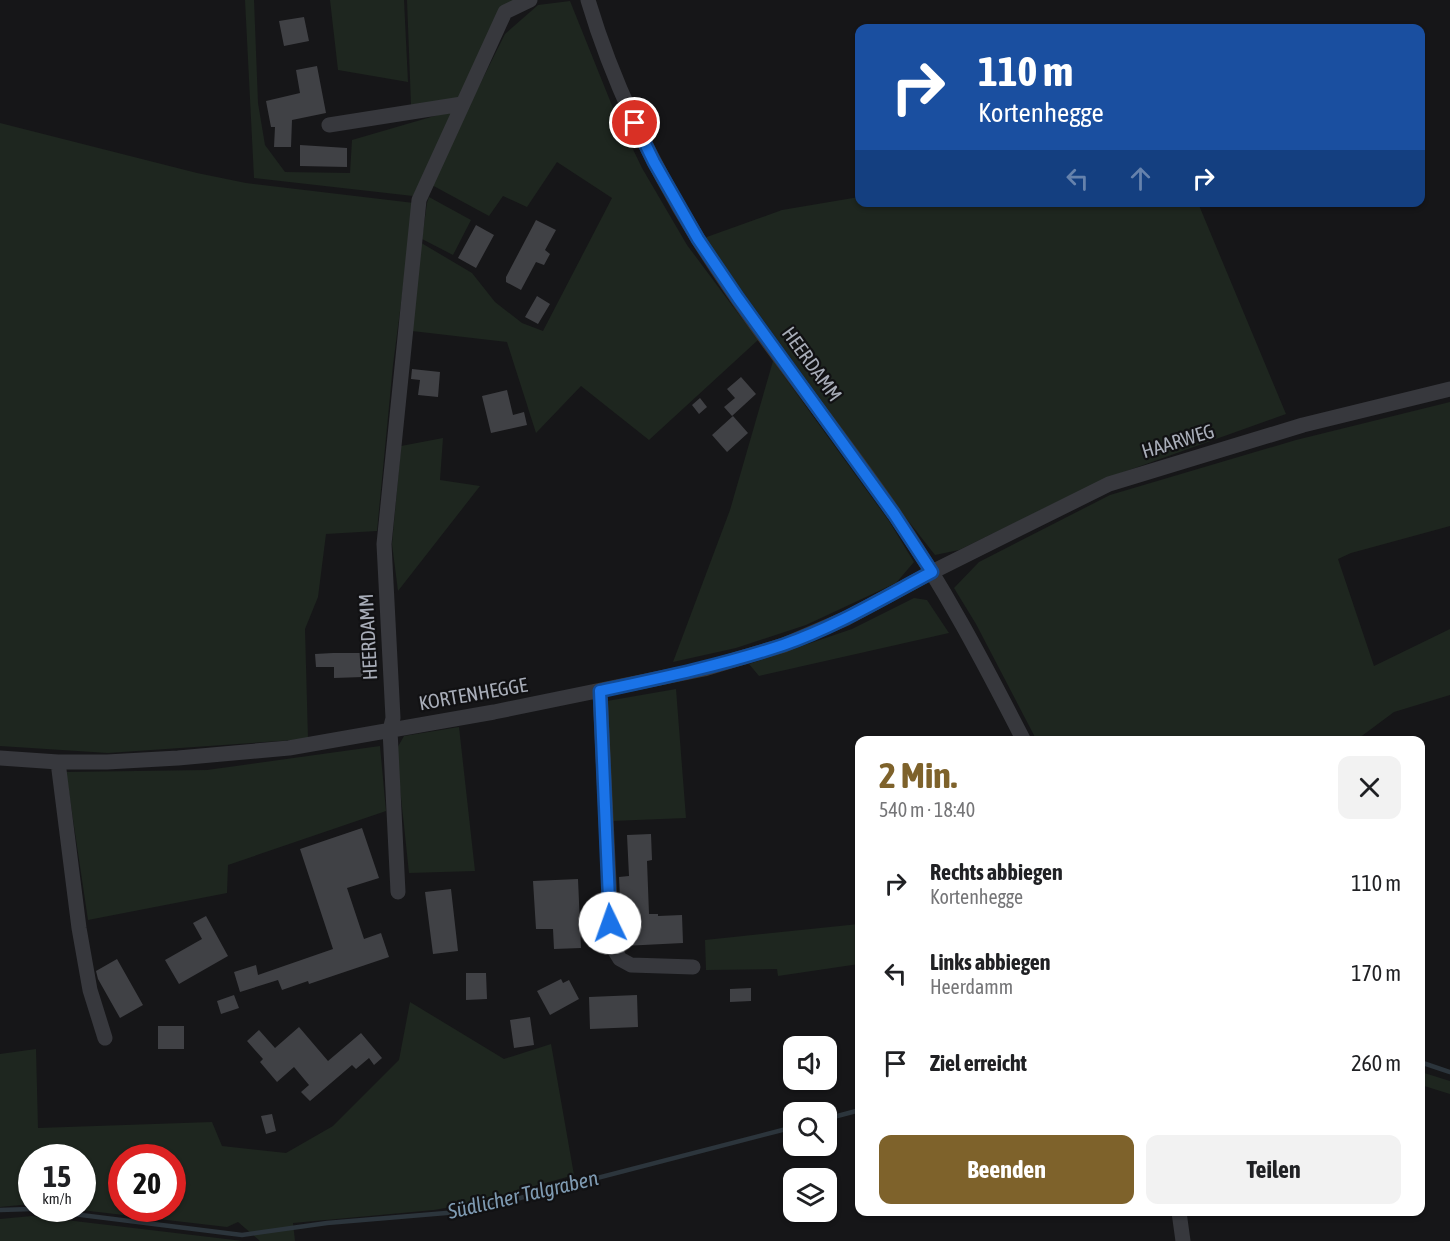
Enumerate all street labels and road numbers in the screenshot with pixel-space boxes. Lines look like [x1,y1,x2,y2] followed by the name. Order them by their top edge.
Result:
[778,322,847,405] street label: HEERDAMM
[1139,419,1217,462] street label: HAARWEG
[354,593,381,681] street label: HEERDAMM
[417,673,529,714] street label: KORTENHEGGE

